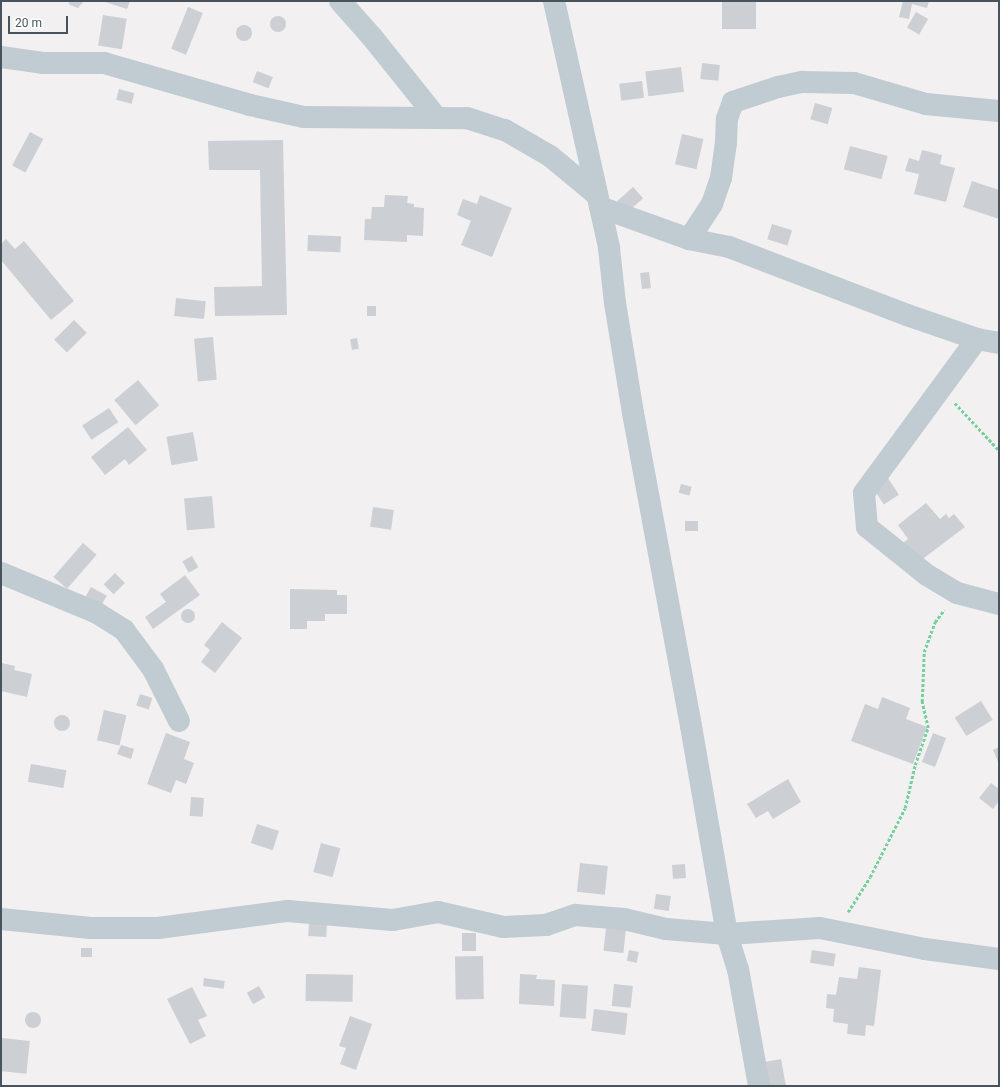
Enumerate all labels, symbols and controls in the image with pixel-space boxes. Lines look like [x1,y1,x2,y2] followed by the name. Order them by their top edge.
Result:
[10,8,70,34] scale bar
[15,16,42,30] text: 20 m

